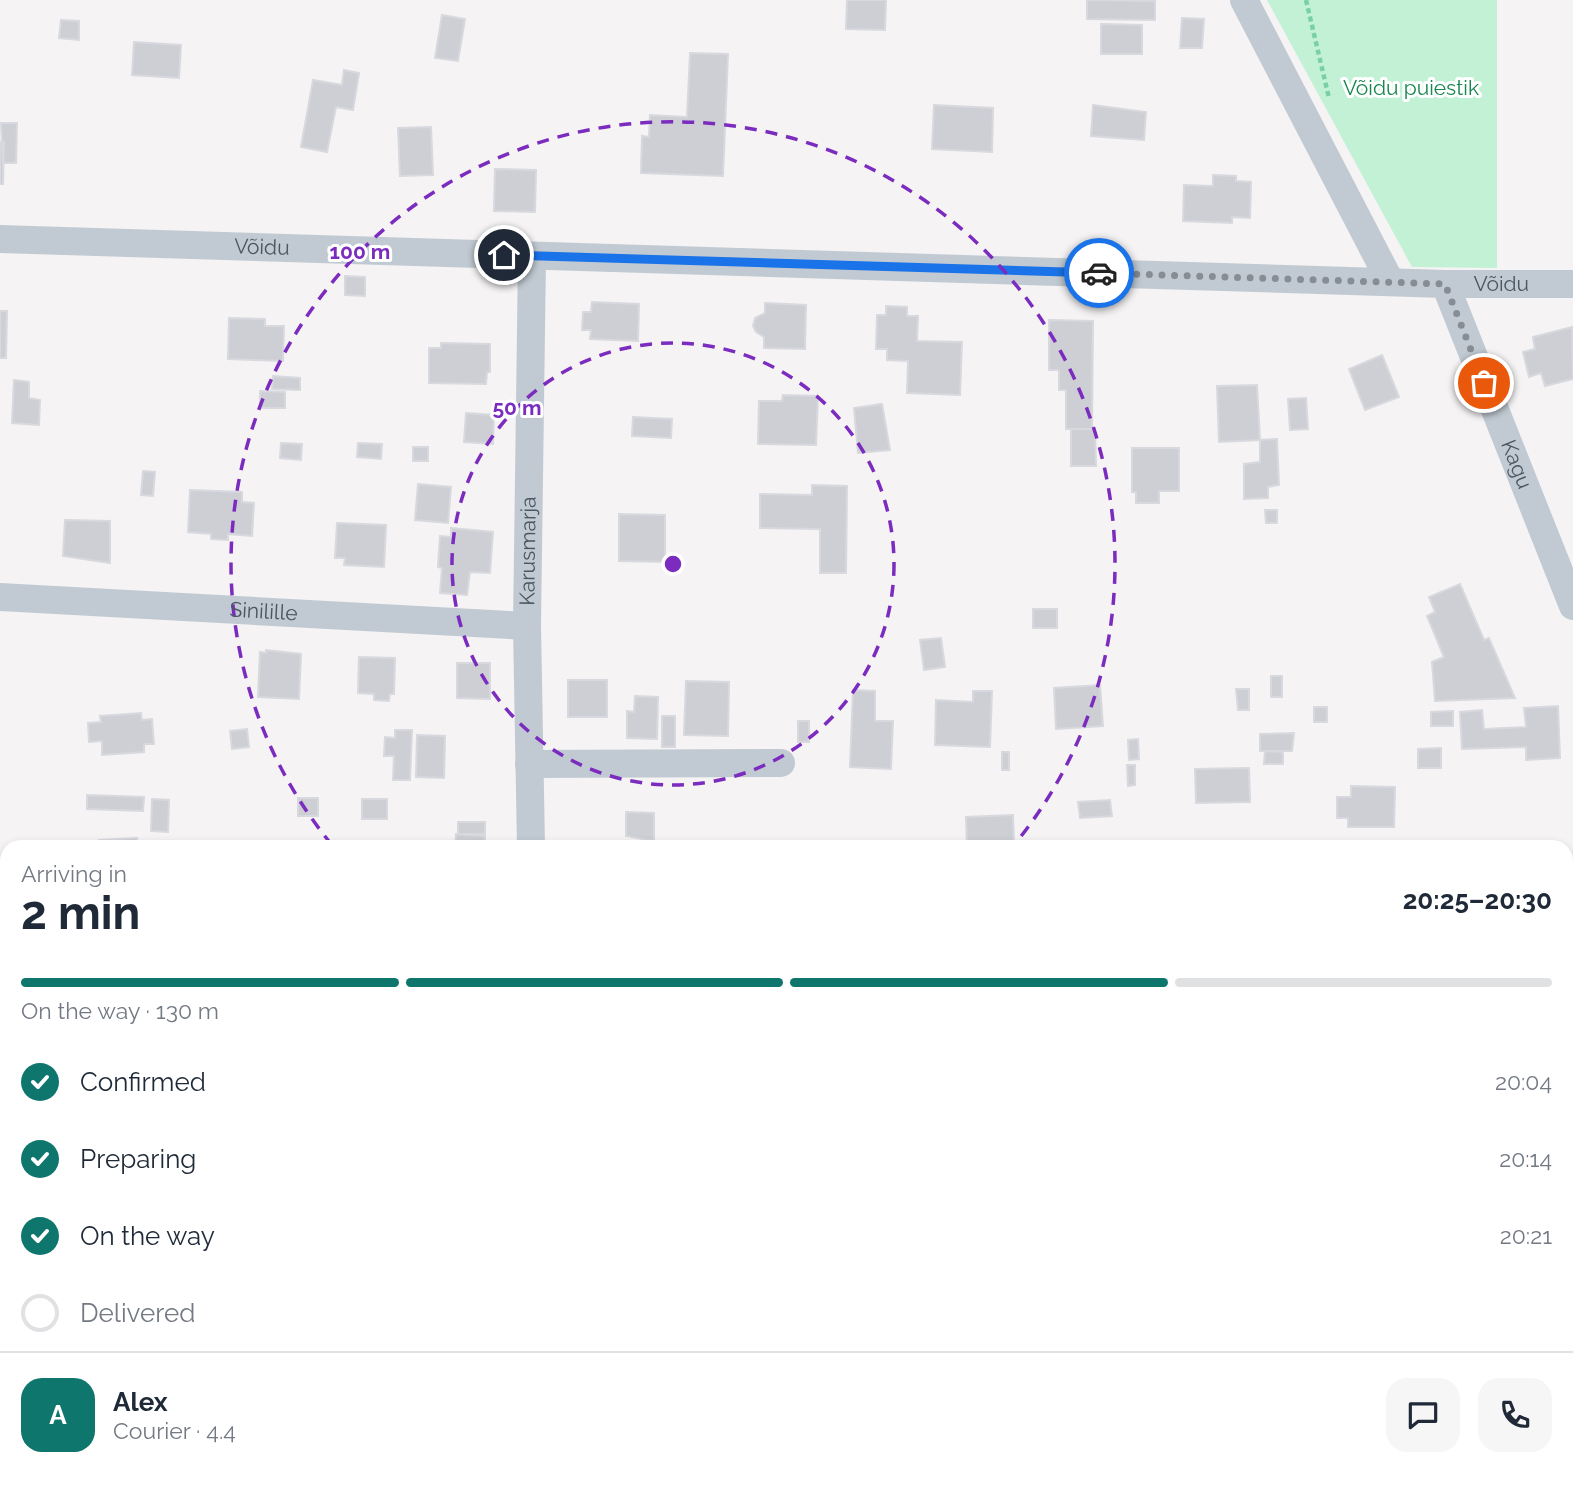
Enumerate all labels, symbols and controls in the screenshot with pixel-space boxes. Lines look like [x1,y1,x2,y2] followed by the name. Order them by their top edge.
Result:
[1343,75,1479,100] park label: Võidu puiestik
[474,225,534,285] pin
[234,233,290,260] street label: Võidu
[485,236,523,274] icon: home
[1064,238,1134,308] courier
[330,239,390,264] text: 100 m
[1080,254,1118,292] icon: car
[1474,271,1529,296] street label: Võidu
[1454,353,1514,413] pin
[1465,364,1503,402] icon: bag
[492,395,542,420] text: 50 m
[1496,436,1538,492] street label: Kagu
[514,496,541,606] street label: Karusmarja
[661,552,685,576] centre of rings
[229,597,298,625] street label: Sinilille
[21,860,127,887] text: Arriving in
[1403,885,1552,915] text: 20:25–20:30
[21,886,140,940] text: 2 min
[21,997,219,1024] text: On the way · 130 m
[21,1063,59,1101] icon: check
[80,1067,206,1097] text: Confirmed
[1495,1068,1552,1095] text: 20:04
[21,1140,59,1178] icon: check
[80,1144,196,1174] text: Preparing
[1499,1145,1552,1172] text: 20:14
[21,1217,59,1255] icon: check
[80,1221,215,1251] text: On the way
[1500,1222,1552,1249] text: 20:21
[80,1298,195,1328] text: Delivered
[1386,1378,1460,1452] button: chat
[1478,1378,1552,1452] button: phone
[113,1387,168,1417] text: Alex
[49,1400,67,1430] text: A
[113,1417,236,1444] text: Courier · 4.4

